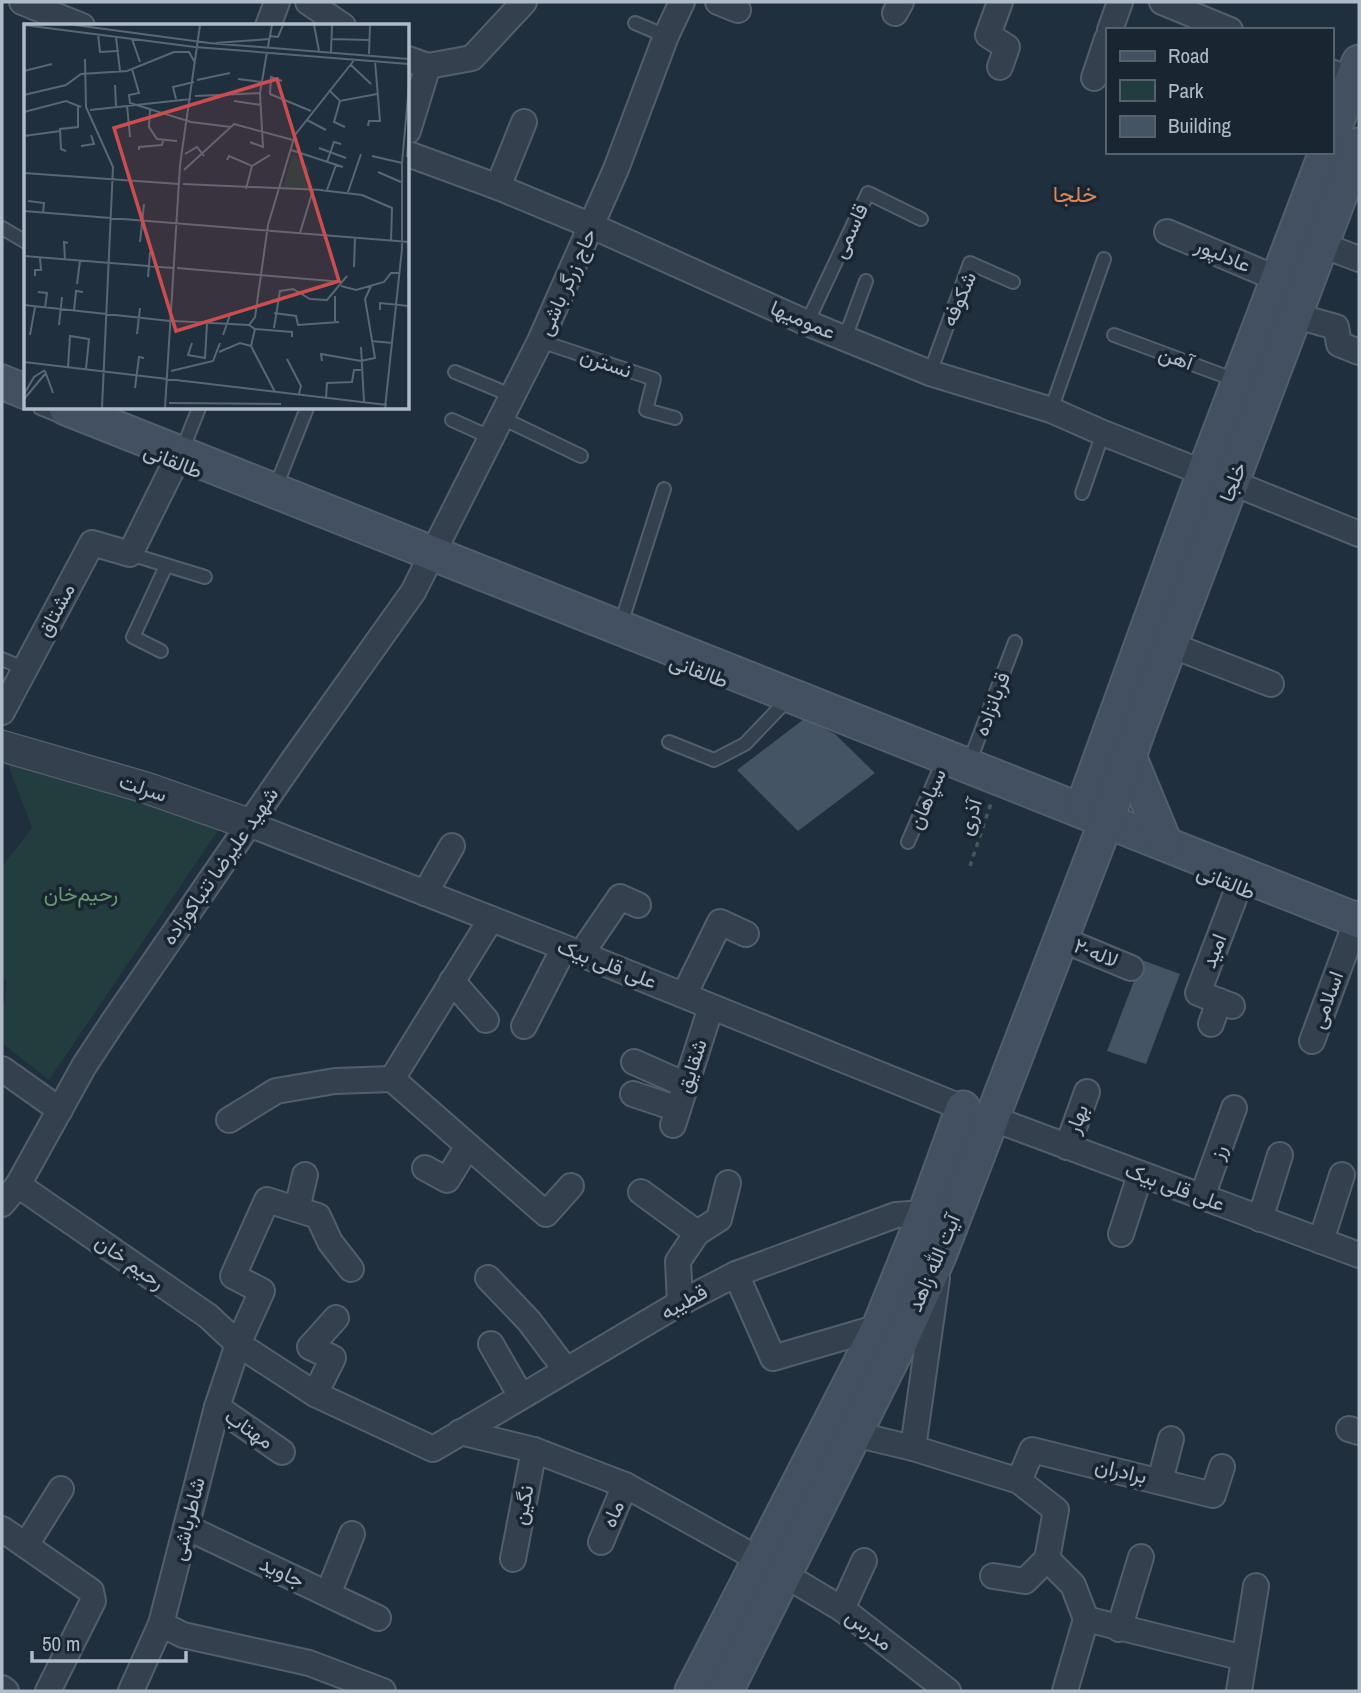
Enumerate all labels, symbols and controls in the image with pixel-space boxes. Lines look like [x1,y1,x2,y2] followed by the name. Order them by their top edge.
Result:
[24,24,410,410] inset map
[1106,28,1333,154] legend
[1168,41,1209,70] text: Road
[1168,76,1204,105] text: Park
[1168,111,1232,140] text: Building
[1053,178,1097,209] district label: خلجا
[824,199,875,263] street label: قاسمی
[530,224,603,340] street label: حاج زرگر باشی
[1190,230,1255,279] street label: عادلپور
[934,267,983,331] street label: شکوفه
[766,293,840,346] street label: عمومیها
[1155,338,1199,378] street label: آهن
[576,340,636,385] street label: نسترن
[140,436,207,485] street label: طالقانی
[1212,458,1253,506] street label: خلجا
[29,578,82,642] street label: مشتاق
[666,646,733,695] street label: طالقانی
[966,668,1017,740] street label: قربانزاده
[900,764,953,834] street label: سپاهان
[115,766,171,809] street label: سرلت
[154,781,285,951] street label: شهید علیرضا تنباکوزاده
[950,793,990,839] street label: آذری
[1193,857,1260,906] street label: طالقانی
[44,879,118,908] park label: رحیم‌خان
[1194,929,1233,972] street label: امید
[553,931,661,996] street label: علی قلی بیک
[1070,931,1123,975] street label: ۲-لاله
[1303,967,1350,1033] street label: اسلامی
[669,1035,714,1097] street label: شقایق
[1058,1100,1095,1139] street label: بهار
[1201,1140,1234,1164] street label: رز
[1121,1155,1229,1218] street label: علی قلی بیک
[900,1208,968,1316] street label: آیت الله زاهد
[90,1227,171,1296] street label: رحیم خان
[655,1277,712,1326] street label: قطیبه
[219,1402,280,1456] street label: مهتاب
[1092,1450,1150,1491] street label: برادران
[163,1474,212,1564] street label: شاطرباشی
[504,1482,541,1527] street label: نگین
[594,1496,631,1532] street label: ماه
[255,1549,309,1595] street label: جاوید
[840,1602,899,1657] street label: مدرس
[32,1620,186,1664] scale bar
[42,1629,80,1658] text: 50 m

